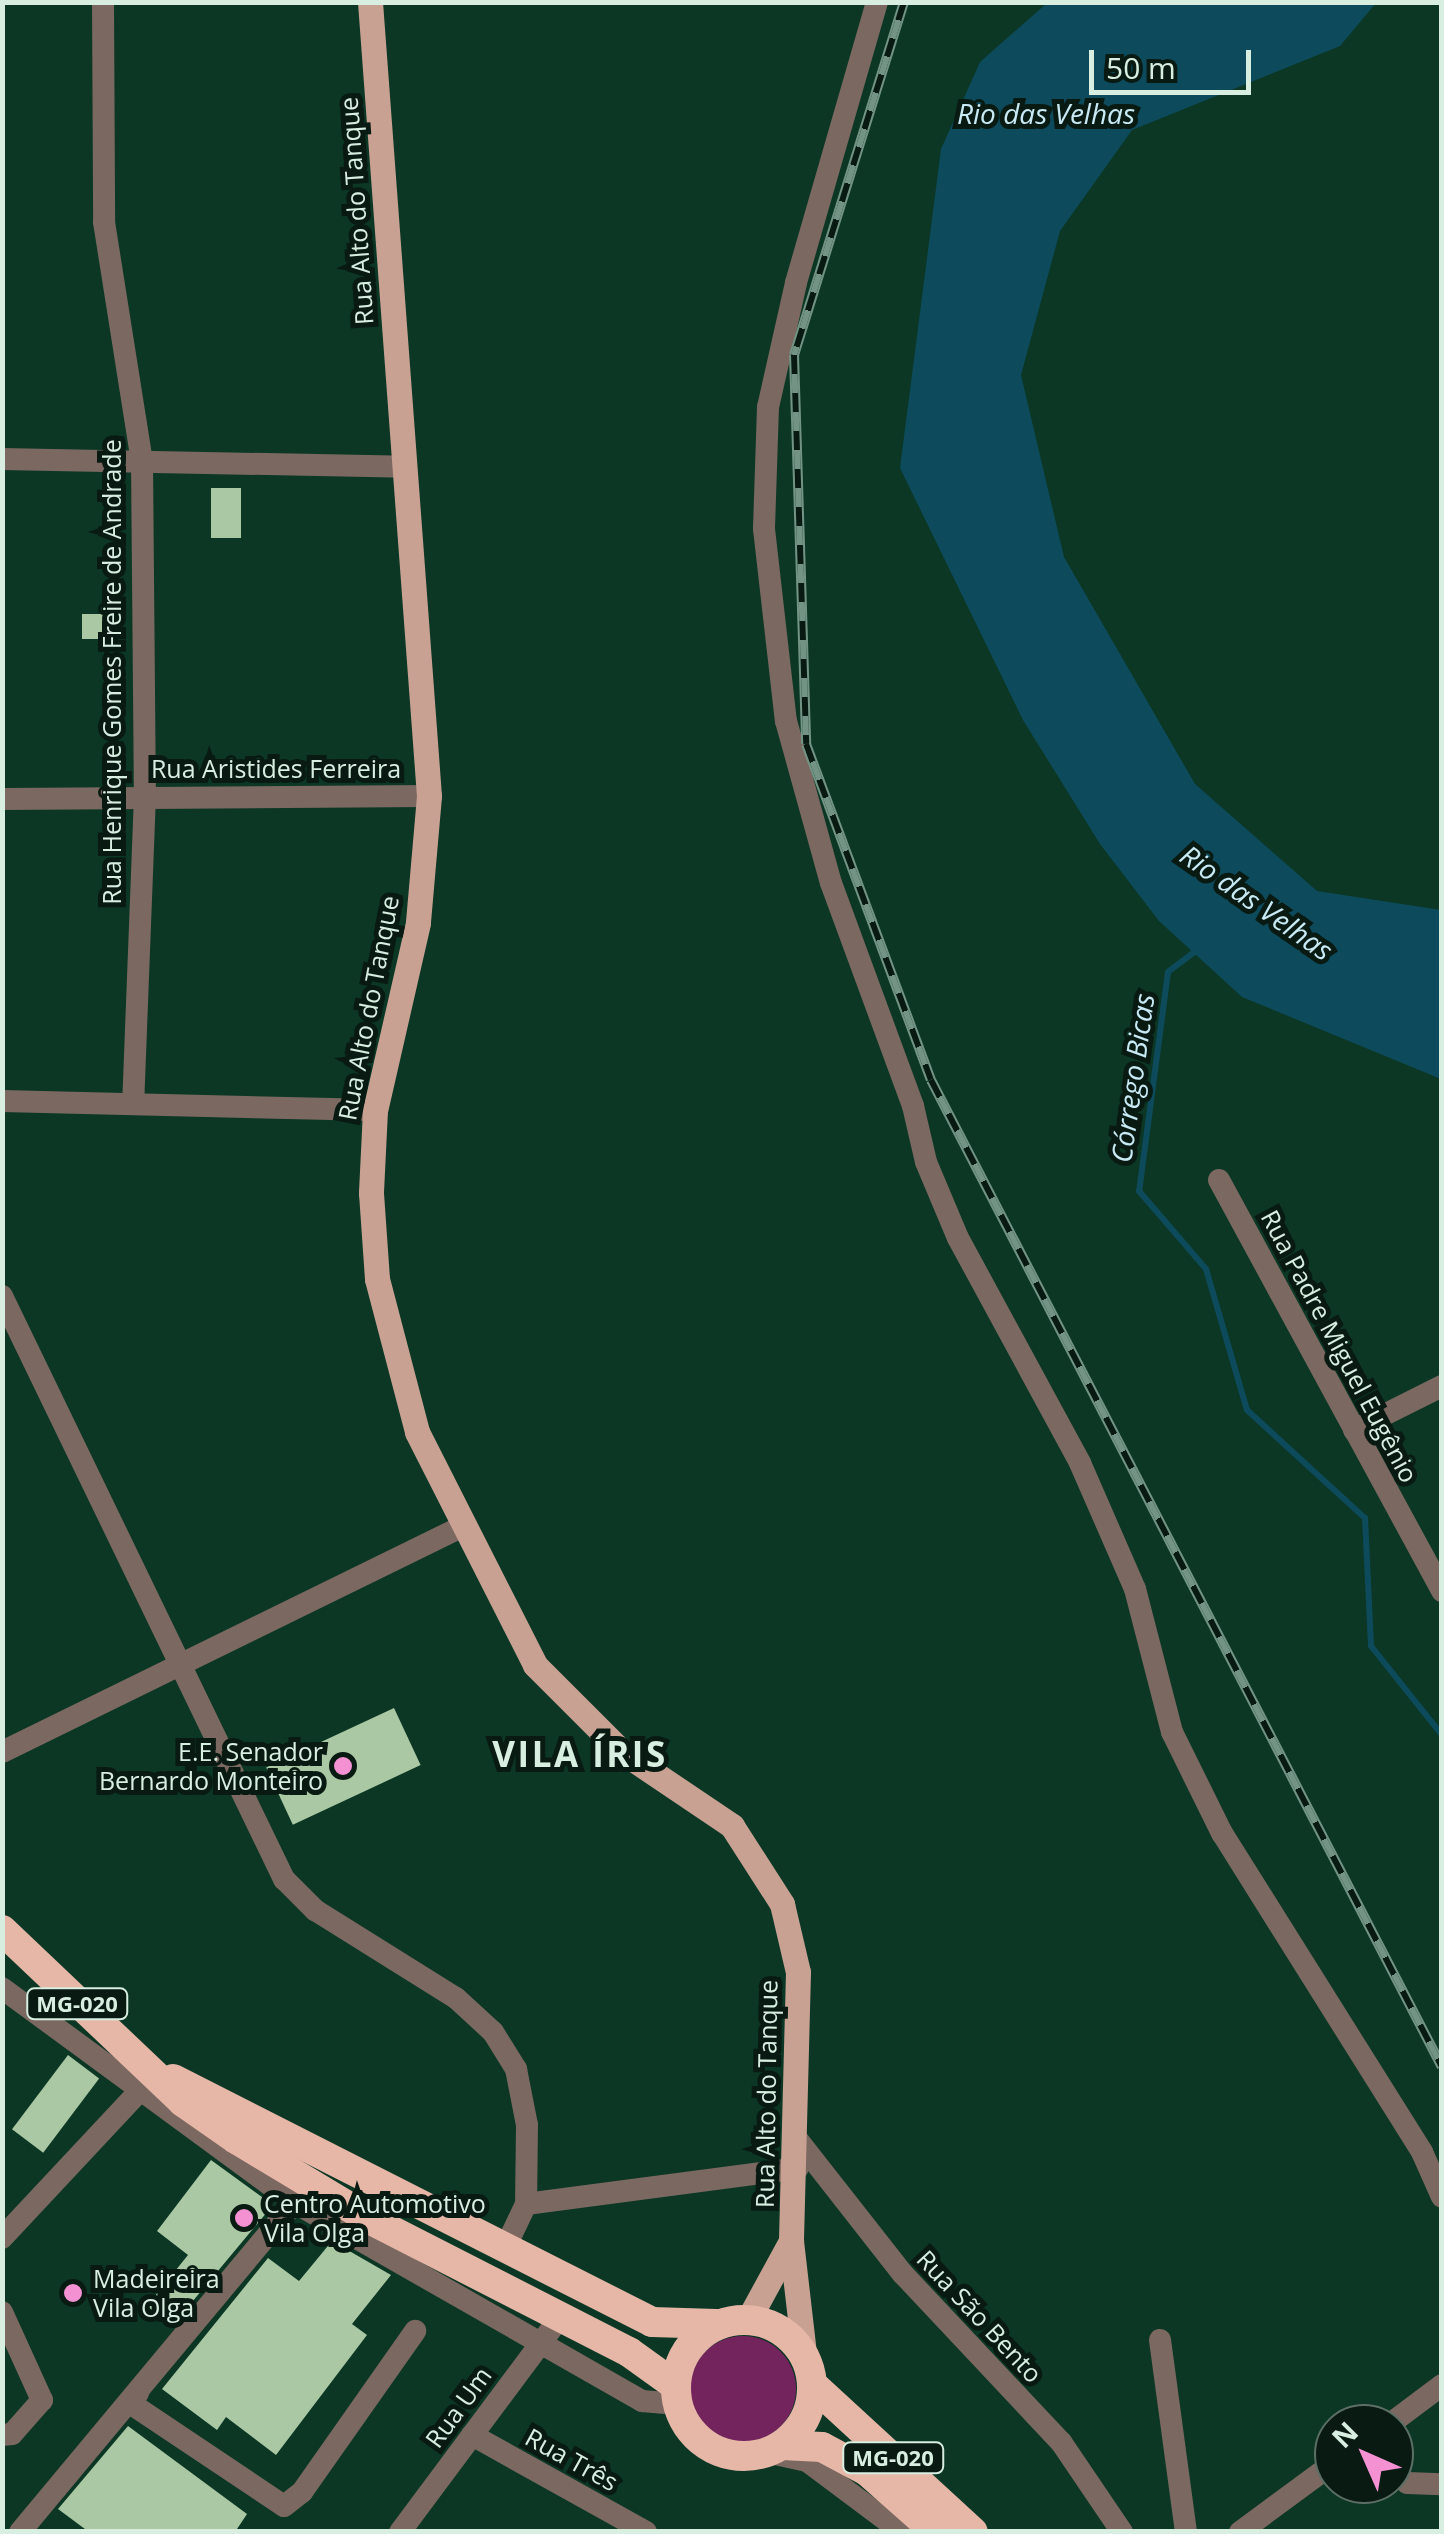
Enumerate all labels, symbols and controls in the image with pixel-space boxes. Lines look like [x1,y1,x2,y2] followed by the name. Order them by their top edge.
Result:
[1094,30,1256,92] scale bar
[1106,47,1176,88] text: 50 m
[333,96,379,326] street label: Rua Alto do Tanque
[957,96,1135,130] water label: Rio das Velhas
[96,439,126,905] street label: Rua Henrique Gomes Freire de Andrade
[151,753,401,783] street label: Rua Aristides Ferreira
[1174,837,1340,967] water label: Rio das Velhas
[332,893,404,1123] street label: Rua Alto do Tanque
[1104,991,1160,1165] water label: Córrego Bicas
[1255,1205,1425,1487] street label: Rua Padre Miguel Eugênio
[492,1733,668,1775] district label: VILA ÍRIS
[99,1737,323,1796] place label: E.E. Senador Bernardo Monteiro
[332,1755,354,1777] marker: E.E. Senador Bernardo Monteiro
[749,1980,783,2208] street label: Rua Alto do Tanque
[24,1987,130,2021] road number: MG-020
[264,2189,486,2248] place label: Centro Automotivo Vila Olga
[233,2207,255,2229] marker: Centro Automotivo Vila Olga
[911,2244,1049,2388] street label: Rua São Bento
[93,2264,220,2323] place label: Madeireira Vila Olga
[62,2282,84,2304] marker: Madeireira Vila Olga
[419,2361,497,2453] street label: Rua Um
[1314,2404,1414,2504] north arrow
[1323,2413,1366,2456] text: N
[521,2421,623,2497] street label: Rua Três
[840,2441,946,2475] road number: MG-020

